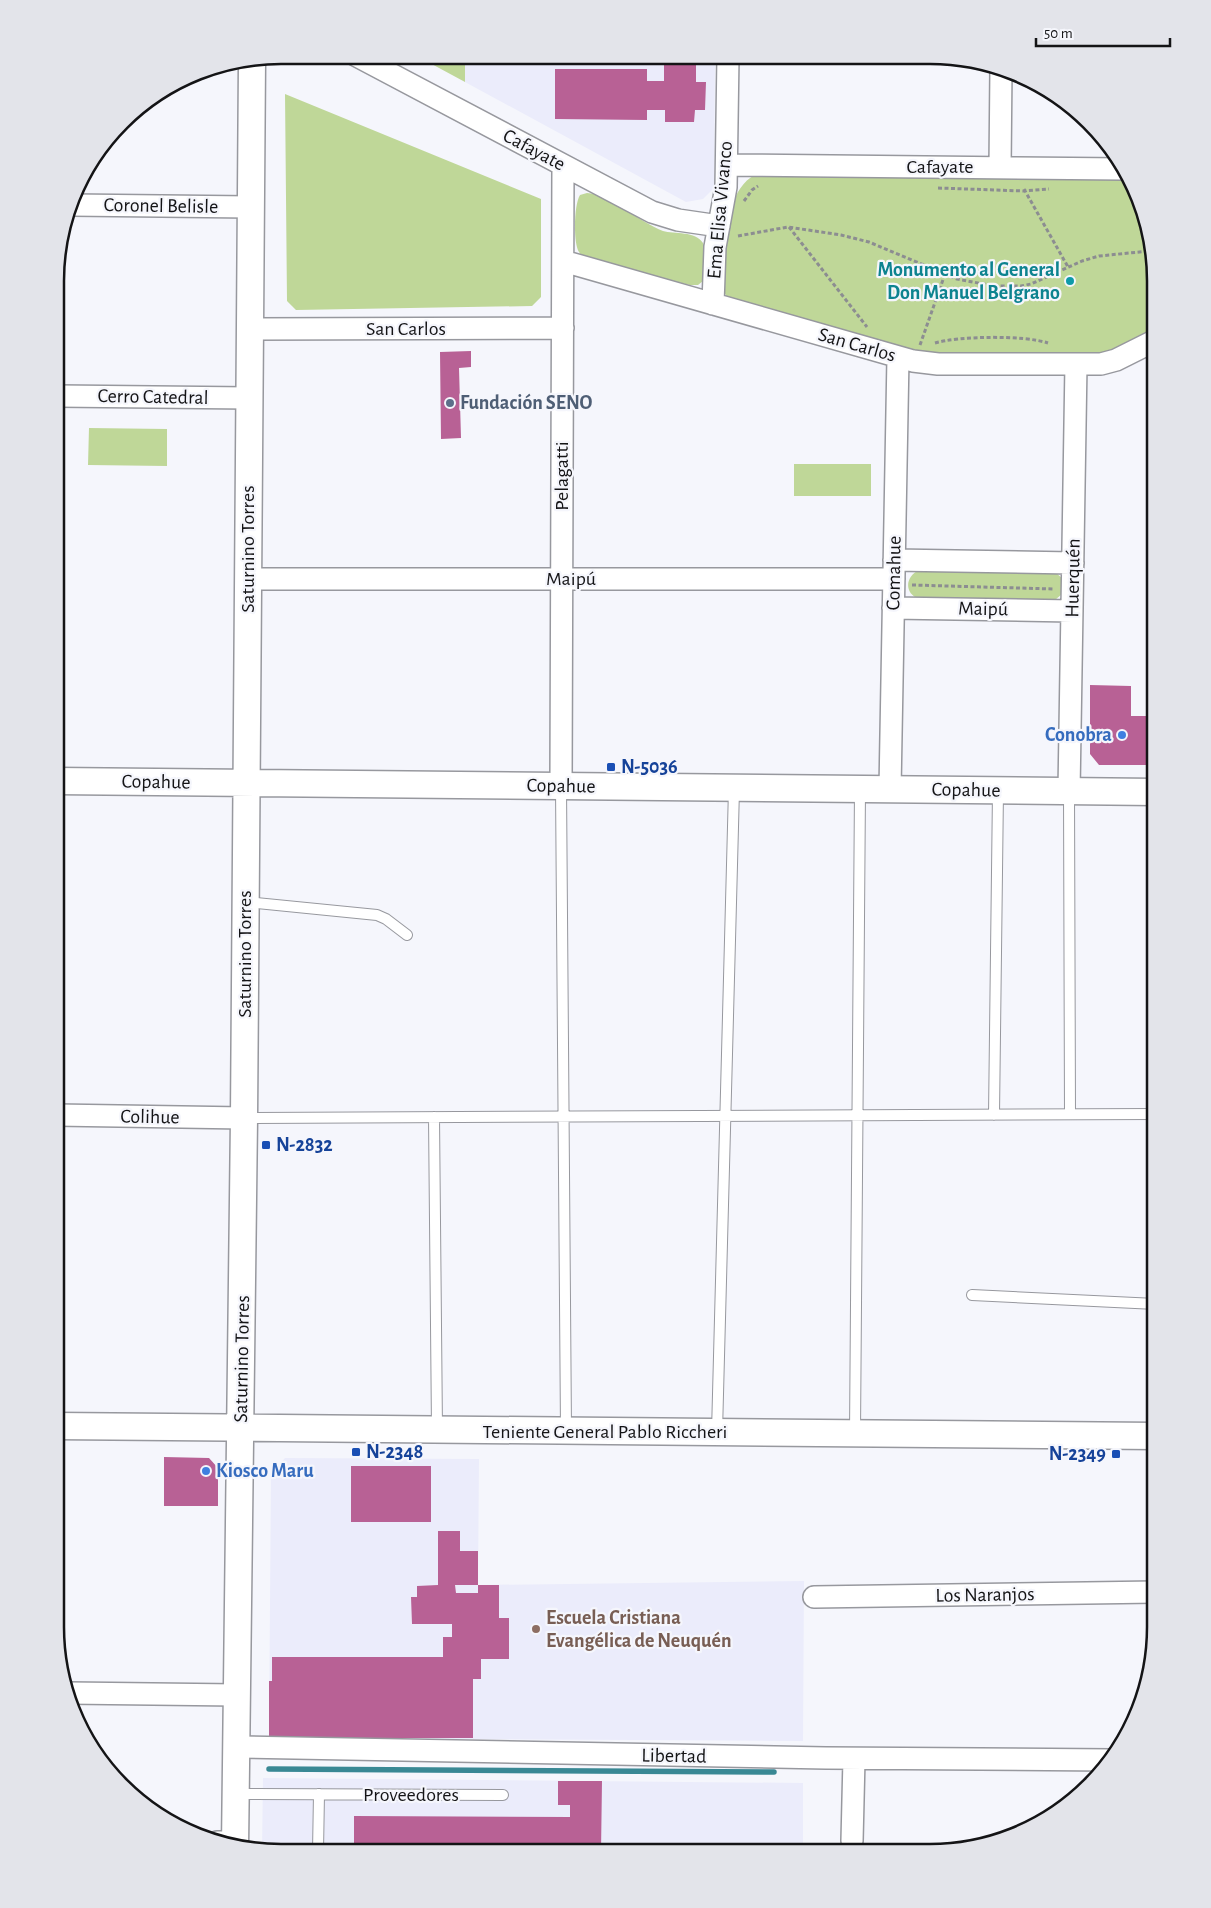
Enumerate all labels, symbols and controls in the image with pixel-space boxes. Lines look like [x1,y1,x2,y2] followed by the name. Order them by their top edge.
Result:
[1036,15,1170,47] scale bar
[1044,26,1073,41] text: 50 m
[500,125,568,175] street label: Cafayate
[704,140,736,280] street label: Ema Elisa Vivanco
[906,157,974,177] street label: Cafayate
[104,195,218,217] street label: Coronel Belisle
[877,260,1060,303] place label: Monumento al General Don Manuel Belgrano
[1064,275,1076,287] marker: Monumento al General Don Manuel Belgrano
[366,319,446,339] street label: San Carlos
[816,324,898,366] street label: San Carlos
[97,386,209,408] street label: Cerro Catedral
[460,393,593,413] place label: Fundación SENO
[444,397,456,409] marker: Fundación SENO
[552,441,572,511] street label: Pelagatti
[238,485,258,613] street label: Saturnino Torres
[883,535,905,611] street label: Comahue
[1062,538,1084,618] street label: Huerquén
[546,569,596,589] street label: Maipú
[958,599,1008,619] street label: Maipú
[1045,725,1112,745] place label: Conobra
[1116,729,1128,741] marker: Conobra
[621,757,678,777] place label: N-5036
[605,761,617,773] marker: N-5036
[121,771,191,793] street label: Copahue
[526,775,596,797] street label: Copahue
[931,779,1001,801] street label: Copahue
[235,890,255,1018] street label: Saturnino Torres
[120,1106,180,1128] street label: Colihue
[276,1135,333,1155] place label: N-2832
[260,1139,272,1151] marker: N-2832
[231,1295,253,1423] street label: Saturnino Torres
[483,1422,727,1442] street label: Teniente General Pablo Riccheri
[366,1442,423,1462] place label: N-2348
[1049,1444,1106,1464] place label: N-2349
[350,1446,362,1458] marker: N-2348
[1110,1448,1122,1460] marker: N-2349
[216,1461,314,1481] place label: Kiosco Maru
[200,1465,212,1477] marker: Kiosco Maru
[935,1584,1035,1606] street label: Los Naranjos
[546,1608,732,1651] place label: Escuela Cristiana Evangélica de Neuquén
[530,1623,542,1635] marker: Escuela Cristiana Evangélica de Neuquén
[641,1745,707,1767] street label: Libertad
[363,1785,459,1805] street label: Proveedores

